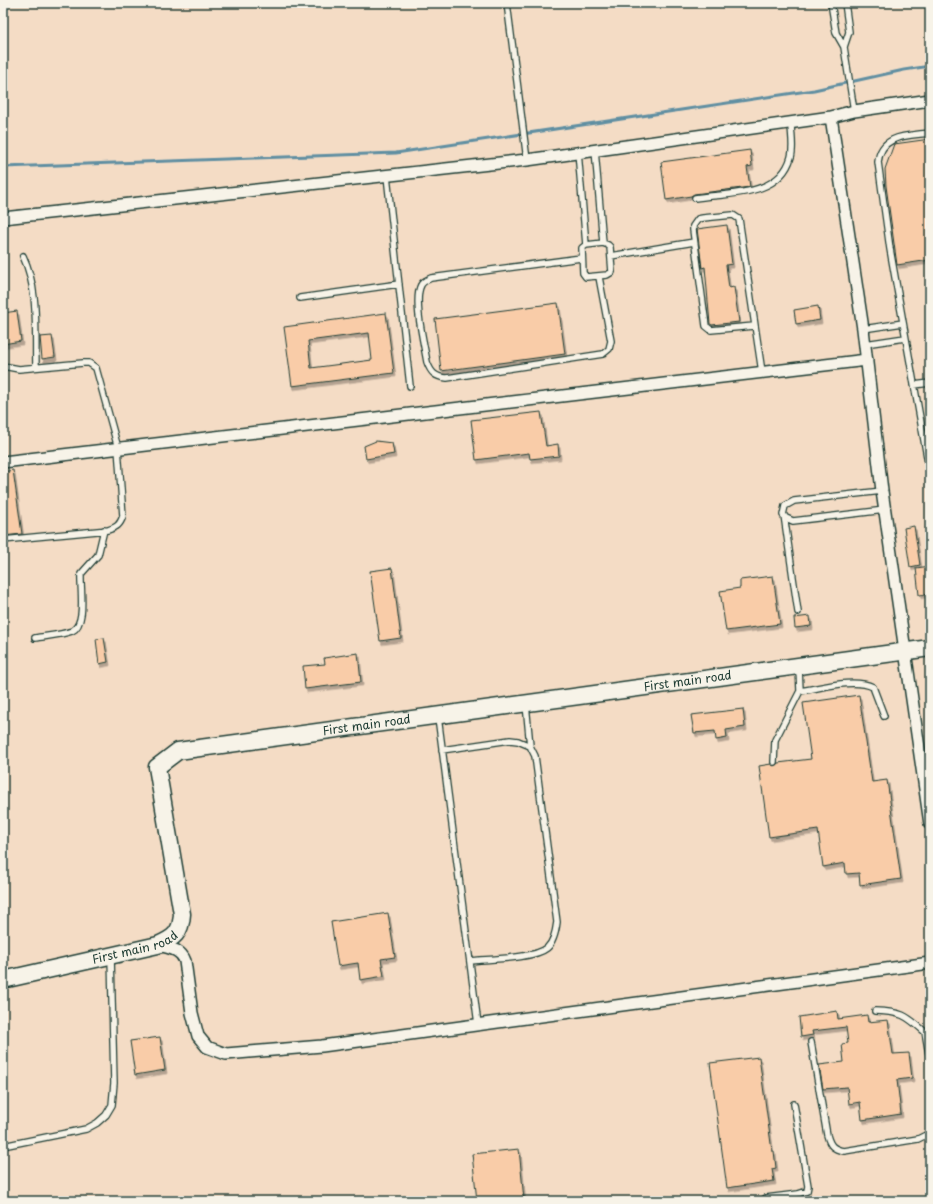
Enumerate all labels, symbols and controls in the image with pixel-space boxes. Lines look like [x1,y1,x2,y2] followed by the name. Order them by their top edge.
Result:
[642,665,733,695] street label: First main road
[321,709,412,739] street label: First main road
[90,926,182,968] street label: First main road

